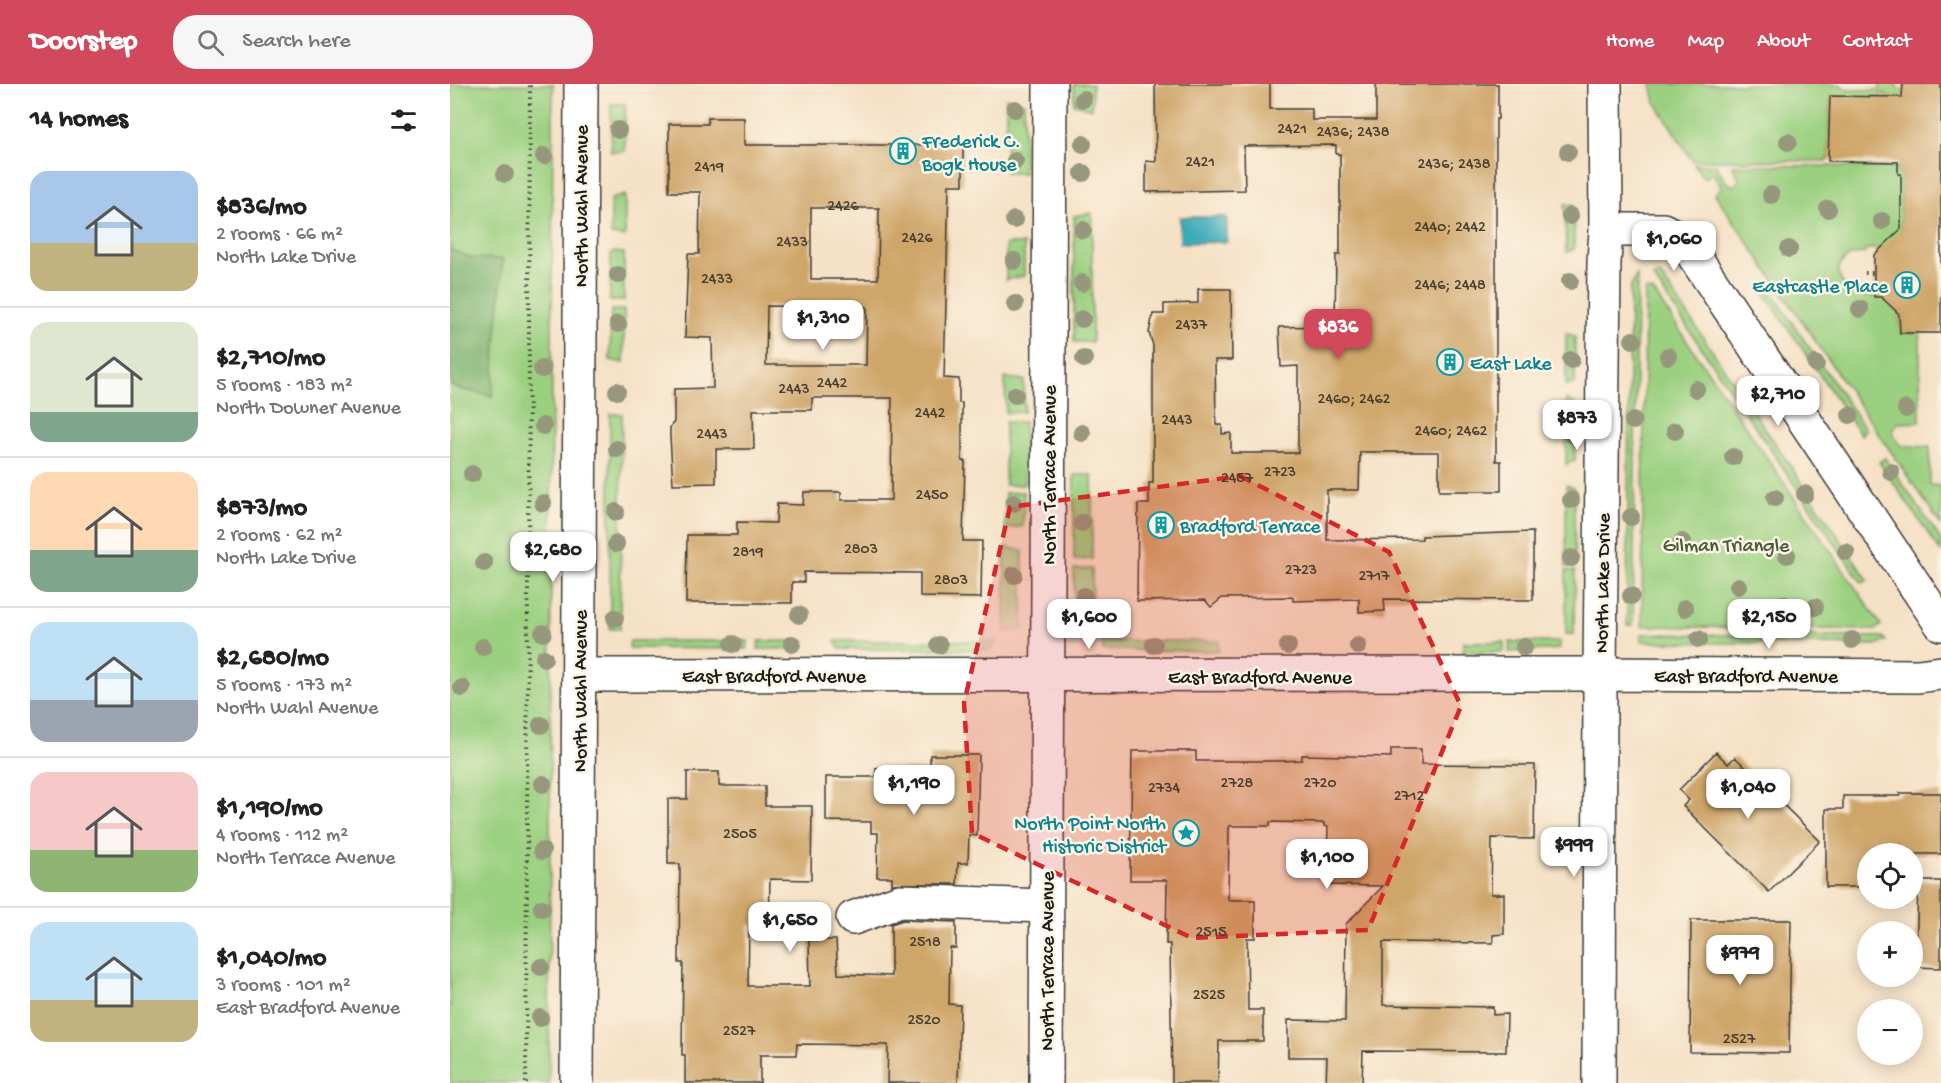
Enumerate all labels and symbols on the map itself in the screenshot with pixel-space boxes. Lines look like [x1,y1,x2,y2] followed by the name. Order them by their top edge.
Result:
[1277,121,1307,140] house number: 2421
[572,124,595,287] street label: North Wahl Avenue
[1316,124,1390,143] house number: 2436; 2438
[921,132,1021,178] place label: Frederick C. Bogk House
[888,136,918,166] building icon: Frederick C. Bogk House
[1185,154,1215,173] house number: 2421
[1417,156,1491,175] house number: 2436; 2438
[694,159,724,178] house number: 2419
[827,198,860,217] house number: 2426
[1414,219,1486,238] house number: 2440; 2442
[1625,221,1723,272] pin: $1,060
[901,230,934,249] house number: 2426
[776,234,808,253] house number: 2433
[1892,270,1922,300] building icon: Eastcastle Place
[701,271,733,290] house number: 2433
[1414,277,1486,296] house number: 2446; 2448
[1752,277,1889,300] place label: Eastcastle Place
[774,300,872,351] pin: $1,310
[1302,309,1374,360] pin: $836
[1175,317,1208,336] house number: 2437
[1435,347,1465,377] building icon: East Lake
[1470,354,1552,377] place label: East Lake
[817,375,848,394] house number: 2442
[1729,376,1827,427] pin: $2,710
[778,381,810,400] house number: 2443
[1040,385,1063,565] street label: North Terrace Avenue
[1318,391,1391,410] house number: 2460; 2462
[1541,400,1613,451] pin: $873
[915,405,946,424] house number: 2442
[1161,412,1193,431] house number: 2443
[1415,423,1488,442] house number: 2460; 2462
[696,426,728,445] house number: 2443
[1264,464,1296,483] house number: 2723
[1221,470,1254,489] house number: 2457
[916,487,948,506] house number: 2450
[1146,510,1176,540] building icon: Bradford Terrace
[1592,512,1617,653] street label: North Lake Drive
[1179,517,1321,540] place label: Bradford Terrace
[504,532,602,583] pin: $2,680
[1663,536,1790,559] park label: Gilman Triangle
[844,541,878,560] house number: 2803
[732,544,764,563] house number: 2819
[1285,562,1317,581] house number: 2723
[1359,568,1390,587] house number: 2717
[934,572,968,591] house number: 2803
[1040,599,1138,650] pin: $1,600
[1720,599,1818,650] pin: $2,150
[571,609,594,772] street label: North Wahl Avenue
[682,667,867,690] street label: East Bradford Avenue
[1654,667,1839,690] street label: East Bradford Avenue
[1168,668,1353,691] street label: East Bradford Avenue
[865,765,963,816] pin: $1,190
[1699,769,1797,820] pin: $1,040
[1221,775,1254,794] house number: 2728
[1303,775,1337,794] house number: 2720
[1148,780,1180,799] house number: 2734
[1394,788,1424,807] house number: 2712
[1014,814,1168,860] place label: North Point North Historic District
[1171,818,1201,848] place icon: North Point North Historic District
[723,826,757,845] house number: 2505
[1538,827,1610,878] pin: $999
[1278,839,1376,890] pin: $1,100
[1038,871,1061,1051] street label: North Terrace Avenue
[741,902,839,953] pin: $1,650
[1195,924,1227,943] house number: 2515
[909,934,941,953] house number: 2518
[1704,935,1776,986] pin: $979
[1193,987,1225,1006] house number: 2525
[907,1012,941,1031] house number: 2520
[723,1023,756,1042] house number: 2527
[1723,1031,1756,1050] house number: 2527

